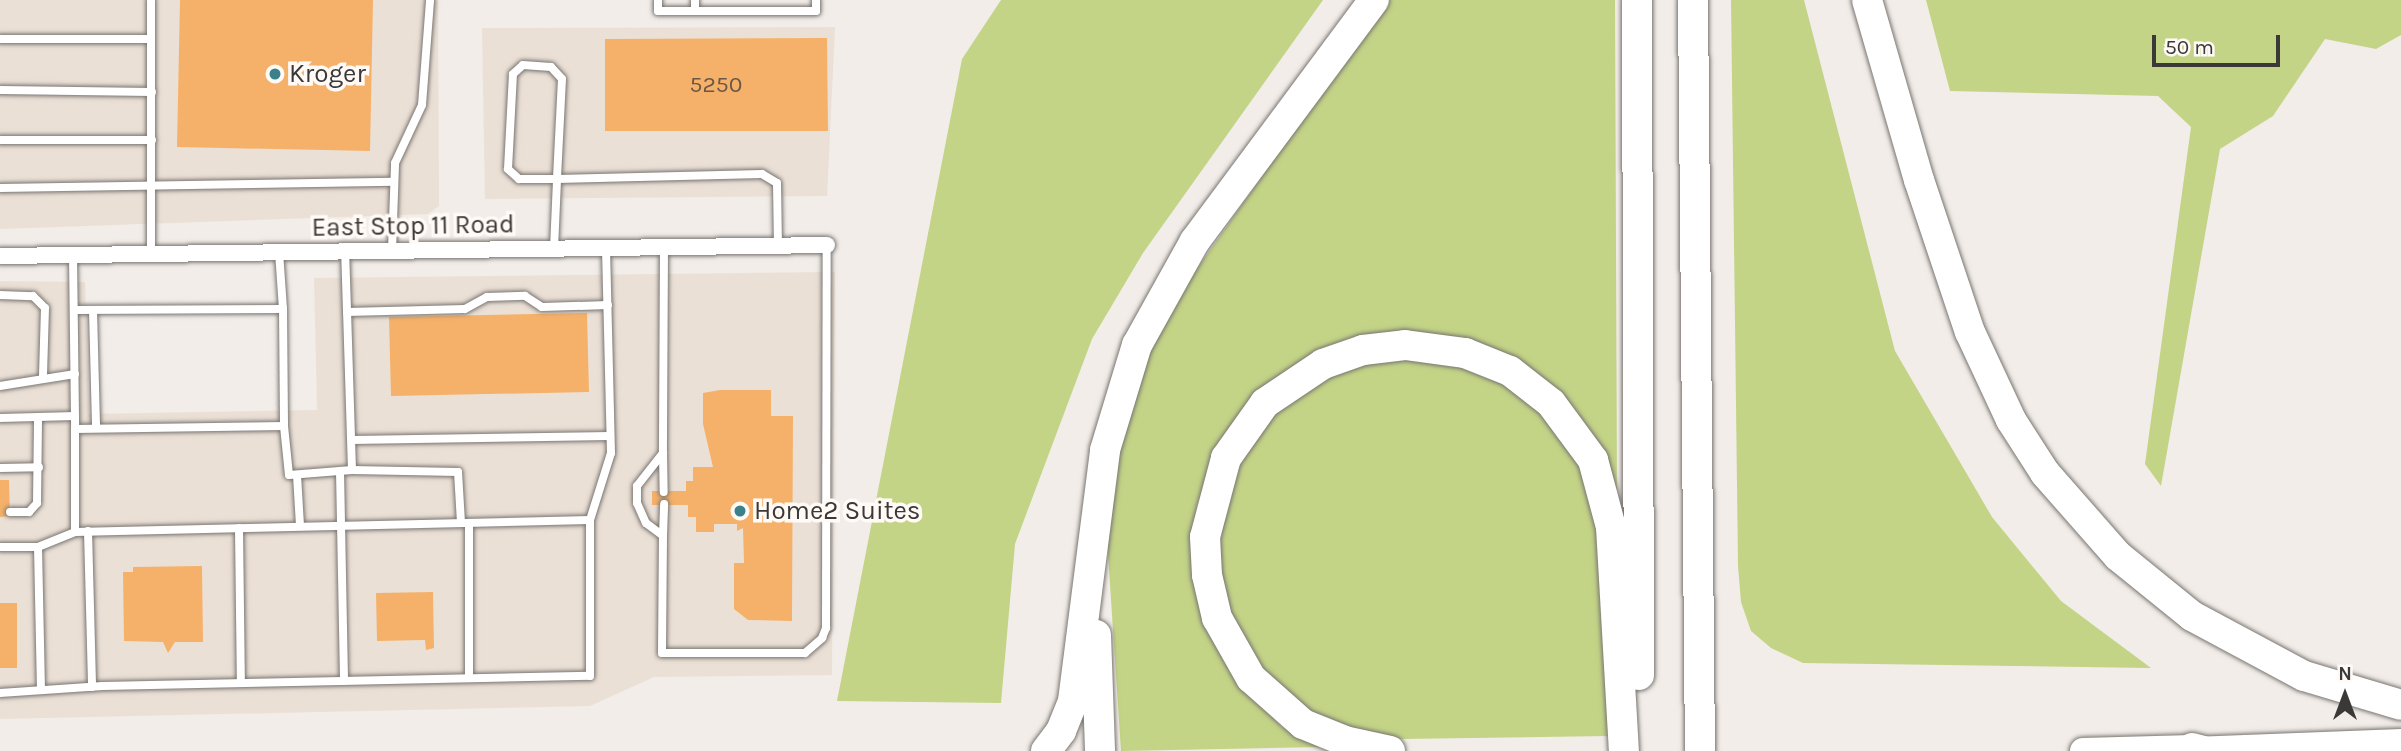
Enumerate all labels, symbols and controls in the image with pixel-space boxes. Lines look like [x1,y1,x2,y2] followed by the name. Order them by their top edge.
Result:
[2156,21,2284,65] scale bar
[2165,35,2214,59] text: 50 m
[289,58,366,90] place label: Kroger
[267,66,283,82] marker: Kroger
[690,71,742,99] house number: 5250
[311,209,515,243] street label: East Stop 11 Road
[754,495,921,527] place label: Home2 Suites
[732,503,748,519] marker: Home2 Suites
[2310,660,2380,730] north arrow
[2338,663,2352,685] text: N

